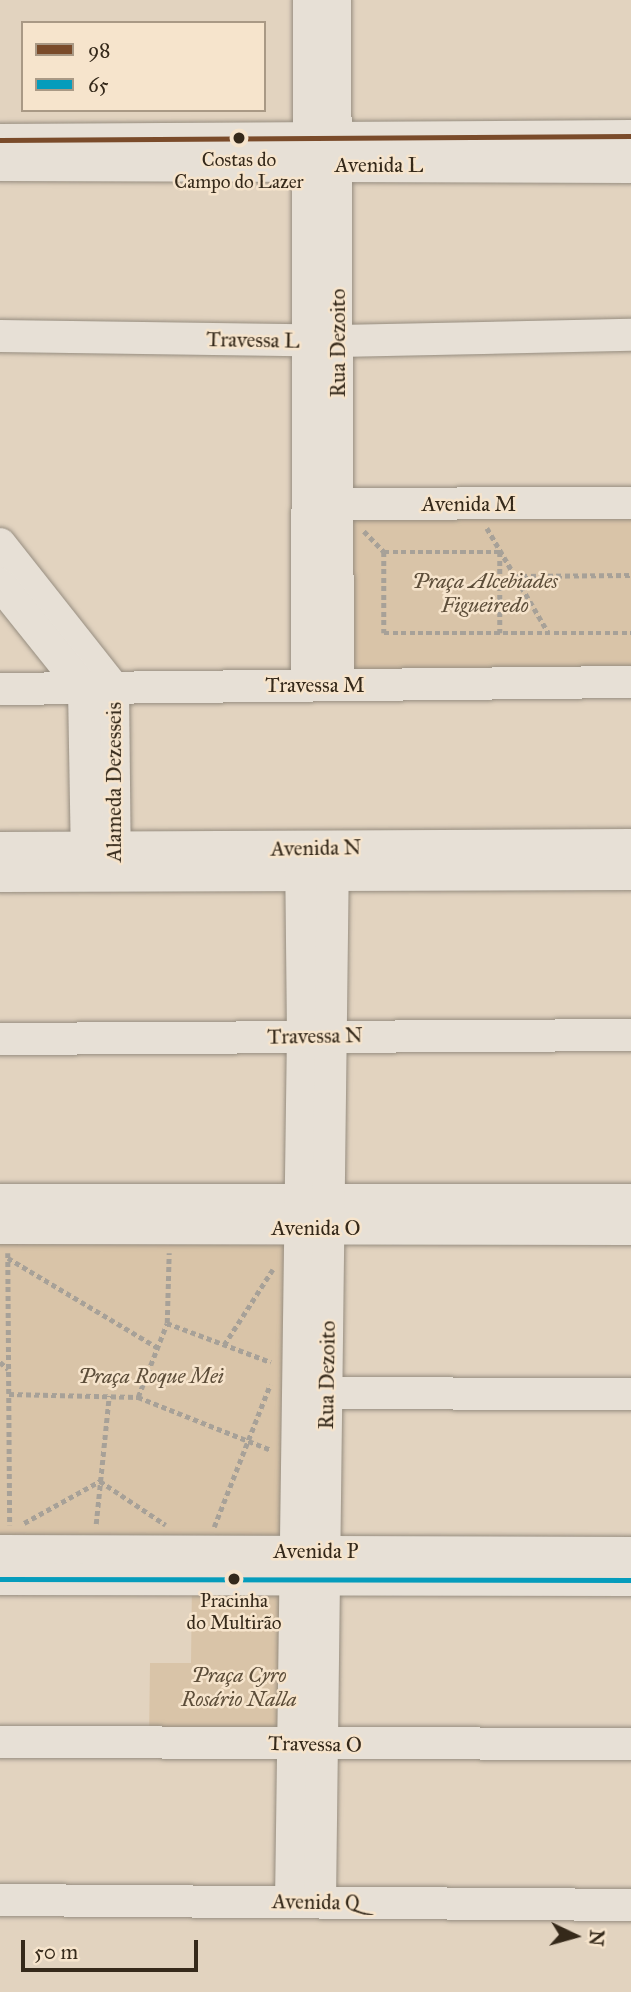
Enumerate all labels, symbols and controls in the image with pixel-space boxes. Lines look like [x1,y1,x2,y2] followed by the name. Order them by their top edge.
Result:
[21,21,266,112] legend
[88,37,110,63] text: 98
[88,72,109,98] text: 65
[232,131,246,145] marker: Costas do Campo do Lazer
[174,149,304,193] place label: Costas do Campo do Lazer
[335,152,423,178] street label: Avenida L
[325,289,351,397] street label: Rua Dezoito
[206,327,300,353] street label: Travessa L
[422,491,516,517] street label: Avenida M
[412,568,558,618] park label: Praça Alcebiades Figueiredo
[265,672,365,698] street label: Travessa M
[101,702,127,862] street label: Alameda Dezesseis
[270,835,362,861] street label: Avenida N
[267,1023,363,1049] street label: Travessa N
[272,1215,360,1241] street label: Avenida O
[313,1320,341,1430] street label: Rua Dezoito
[78,1363,224,1389] park label: Praça Roque Mei
[274,1538,358,1564] street label: Avenida P
[227,1572,241,1586] marker: Pracinha do Multirão
[187,1590,281,1634] place label: Pracinha do Multirão
[181,1662,297,1712] park label: Praça Cyro Rosário Nalla
[268,1731,362,1757] street label: Travessa O
[272,1889,360,1915] street label: Avenida Q
[540,1901,610,1971] north arrow
[24,1926,201,1970] scale bar
[584,1929,609,1947] text: N
[34,1939,78,1965] text: 50 m

